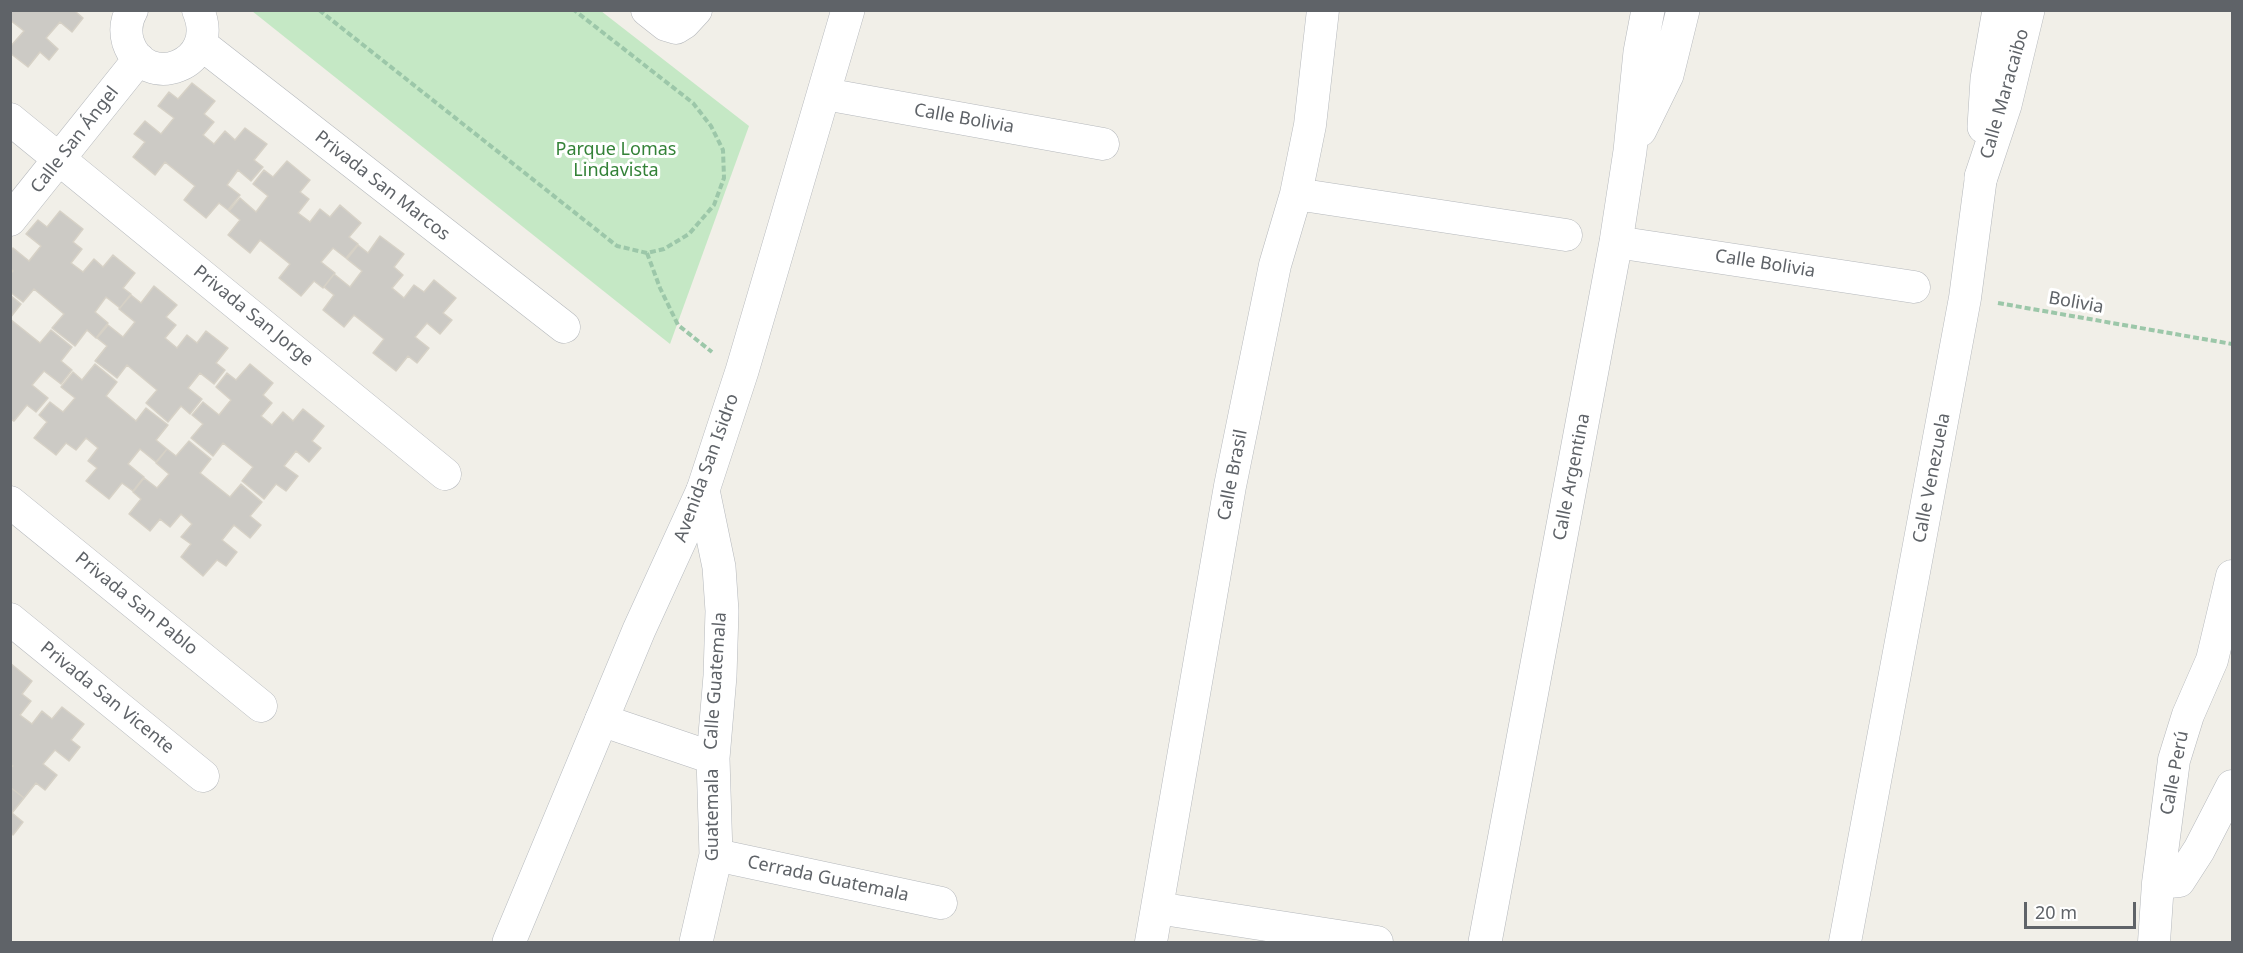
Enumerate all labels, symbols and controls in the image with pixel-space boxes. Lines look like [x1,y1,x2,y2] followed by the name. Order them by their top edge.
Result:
[1976,26,2034,162] street label: Calle Maracaibo
[27,82,123,198] street label: Calle San Ángel
[912,100,1016,138] street label: Calle Bolivia
[310,127,454,245] street label: Privada San Marcos
[556,139,676,182] park label: Parque Lomas Lindavista
[1713,245,1817,283] street label: Calle Bolivia
[189,261,317,371] street label: Privada San Jorge
[2047,288,2105,318] street label: Bolivia
[670,391,744,545] street label: Avenida San Isidro
[1909,411,1955,545] street label: Calle Venezuela
[1549,412,1595,542] street label: Calle Argentina
[1214,428,1252,522] street label: Calle Brasil
[70,548,202,660] street label: Privada San Pablo
[700,611,732,751] street label: Calle Guatemala
[36,637,178,759] street label: Privada San Vicente
[2156,729,2194,817] street label: Calle Perú
[702,769,724,861] street label: Guatemala
[745,851,911,907] street label: Cerrada Guatemala
[2027,890,2140,928] scale bar
[2035,900,2077,924] text: 20 m

